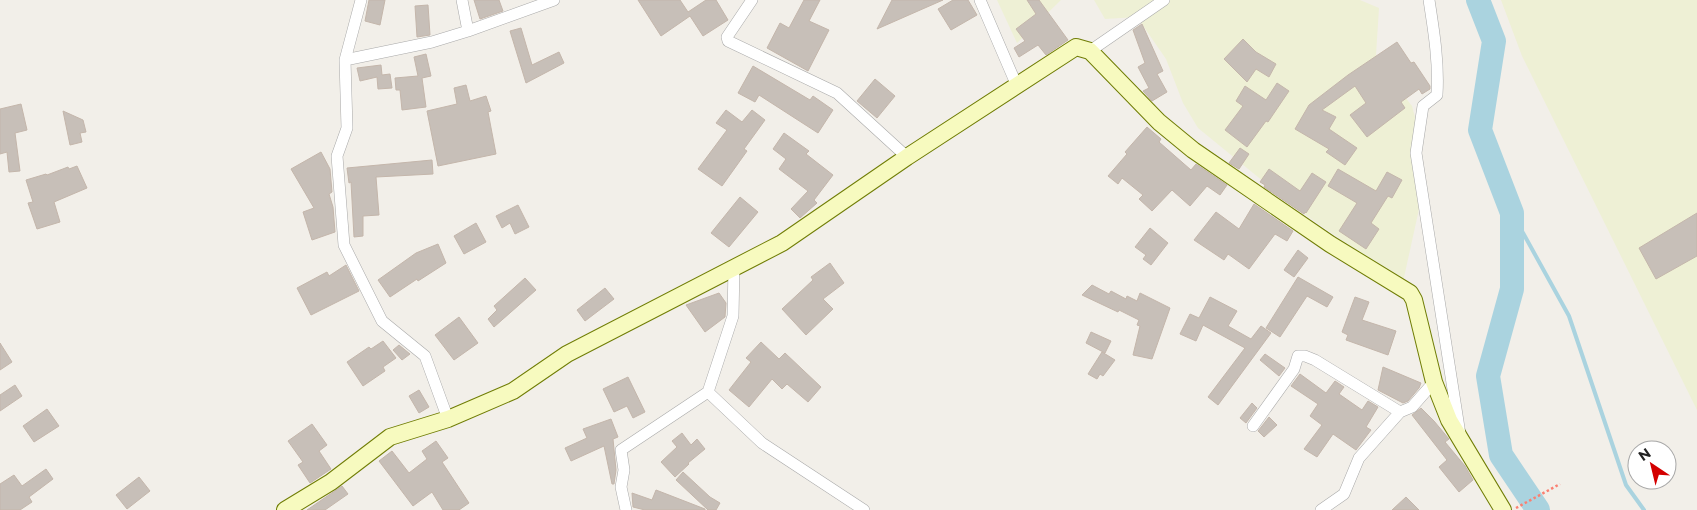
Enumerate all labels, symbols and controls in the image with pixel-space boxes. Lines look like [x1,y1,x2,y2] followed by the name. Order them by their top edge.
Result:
[1627,440,1677,490] north arrow
[1635,444,1654,465] text: N

